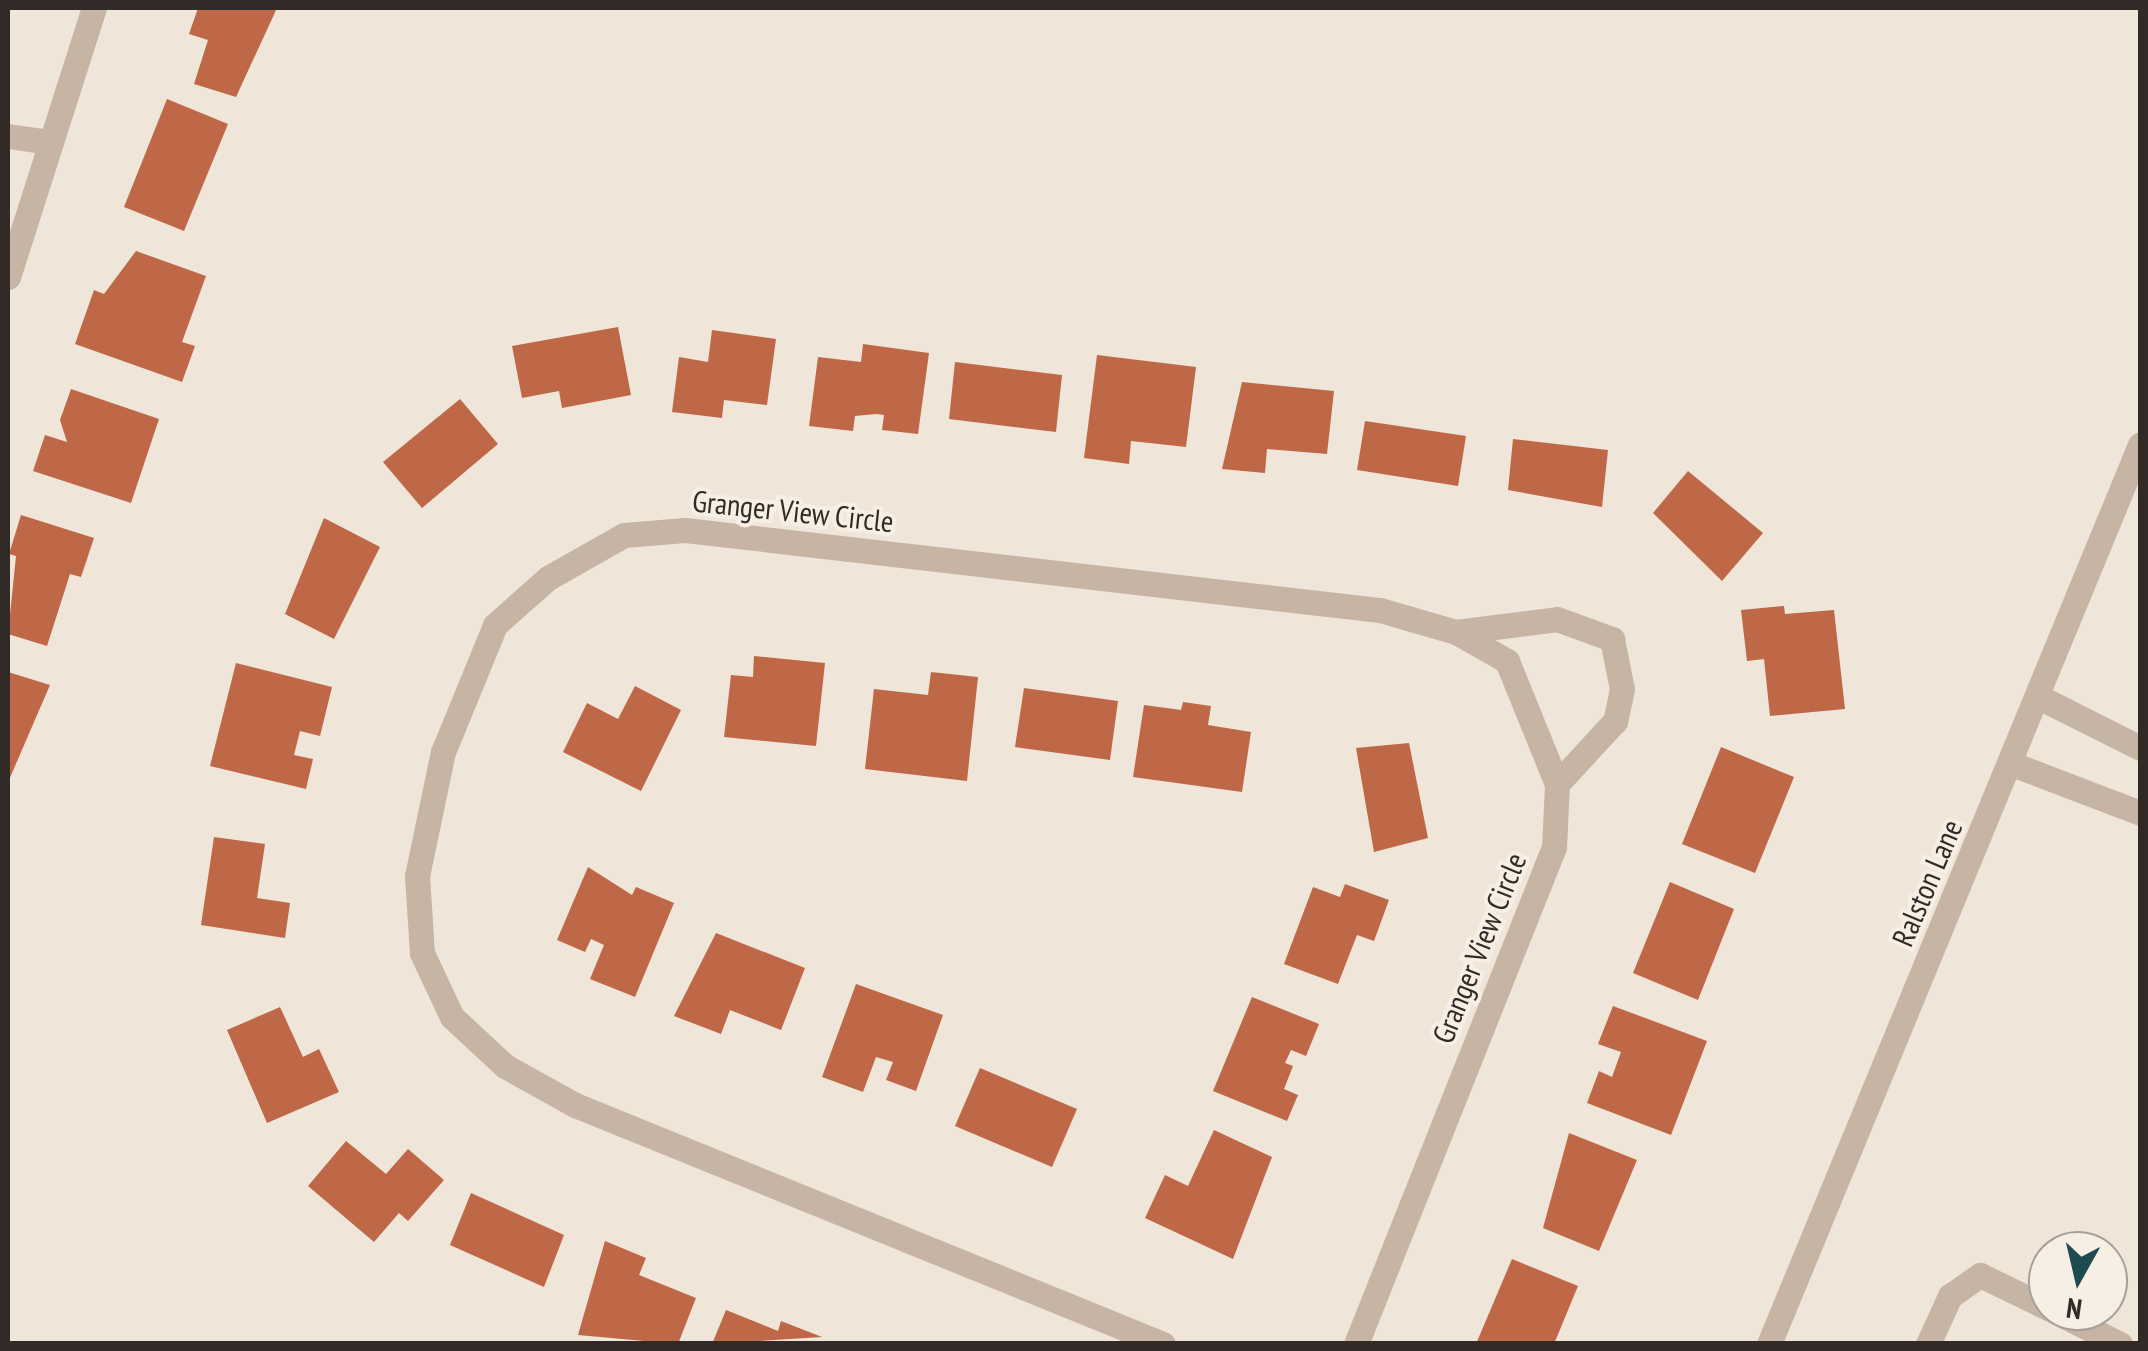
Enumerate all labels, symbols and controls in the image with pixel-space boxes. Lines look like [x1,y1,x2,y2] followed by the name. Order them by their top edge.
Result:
[690,482,896,540] street label: Granger View Circle
[1884,814,1970,952] street label: Ralston Lane
[1424,847,1534,1049] street label: Granger View Circle
[2028,1231,2128,1331] north arrow
[2064,1290,2084,1329] text: N

